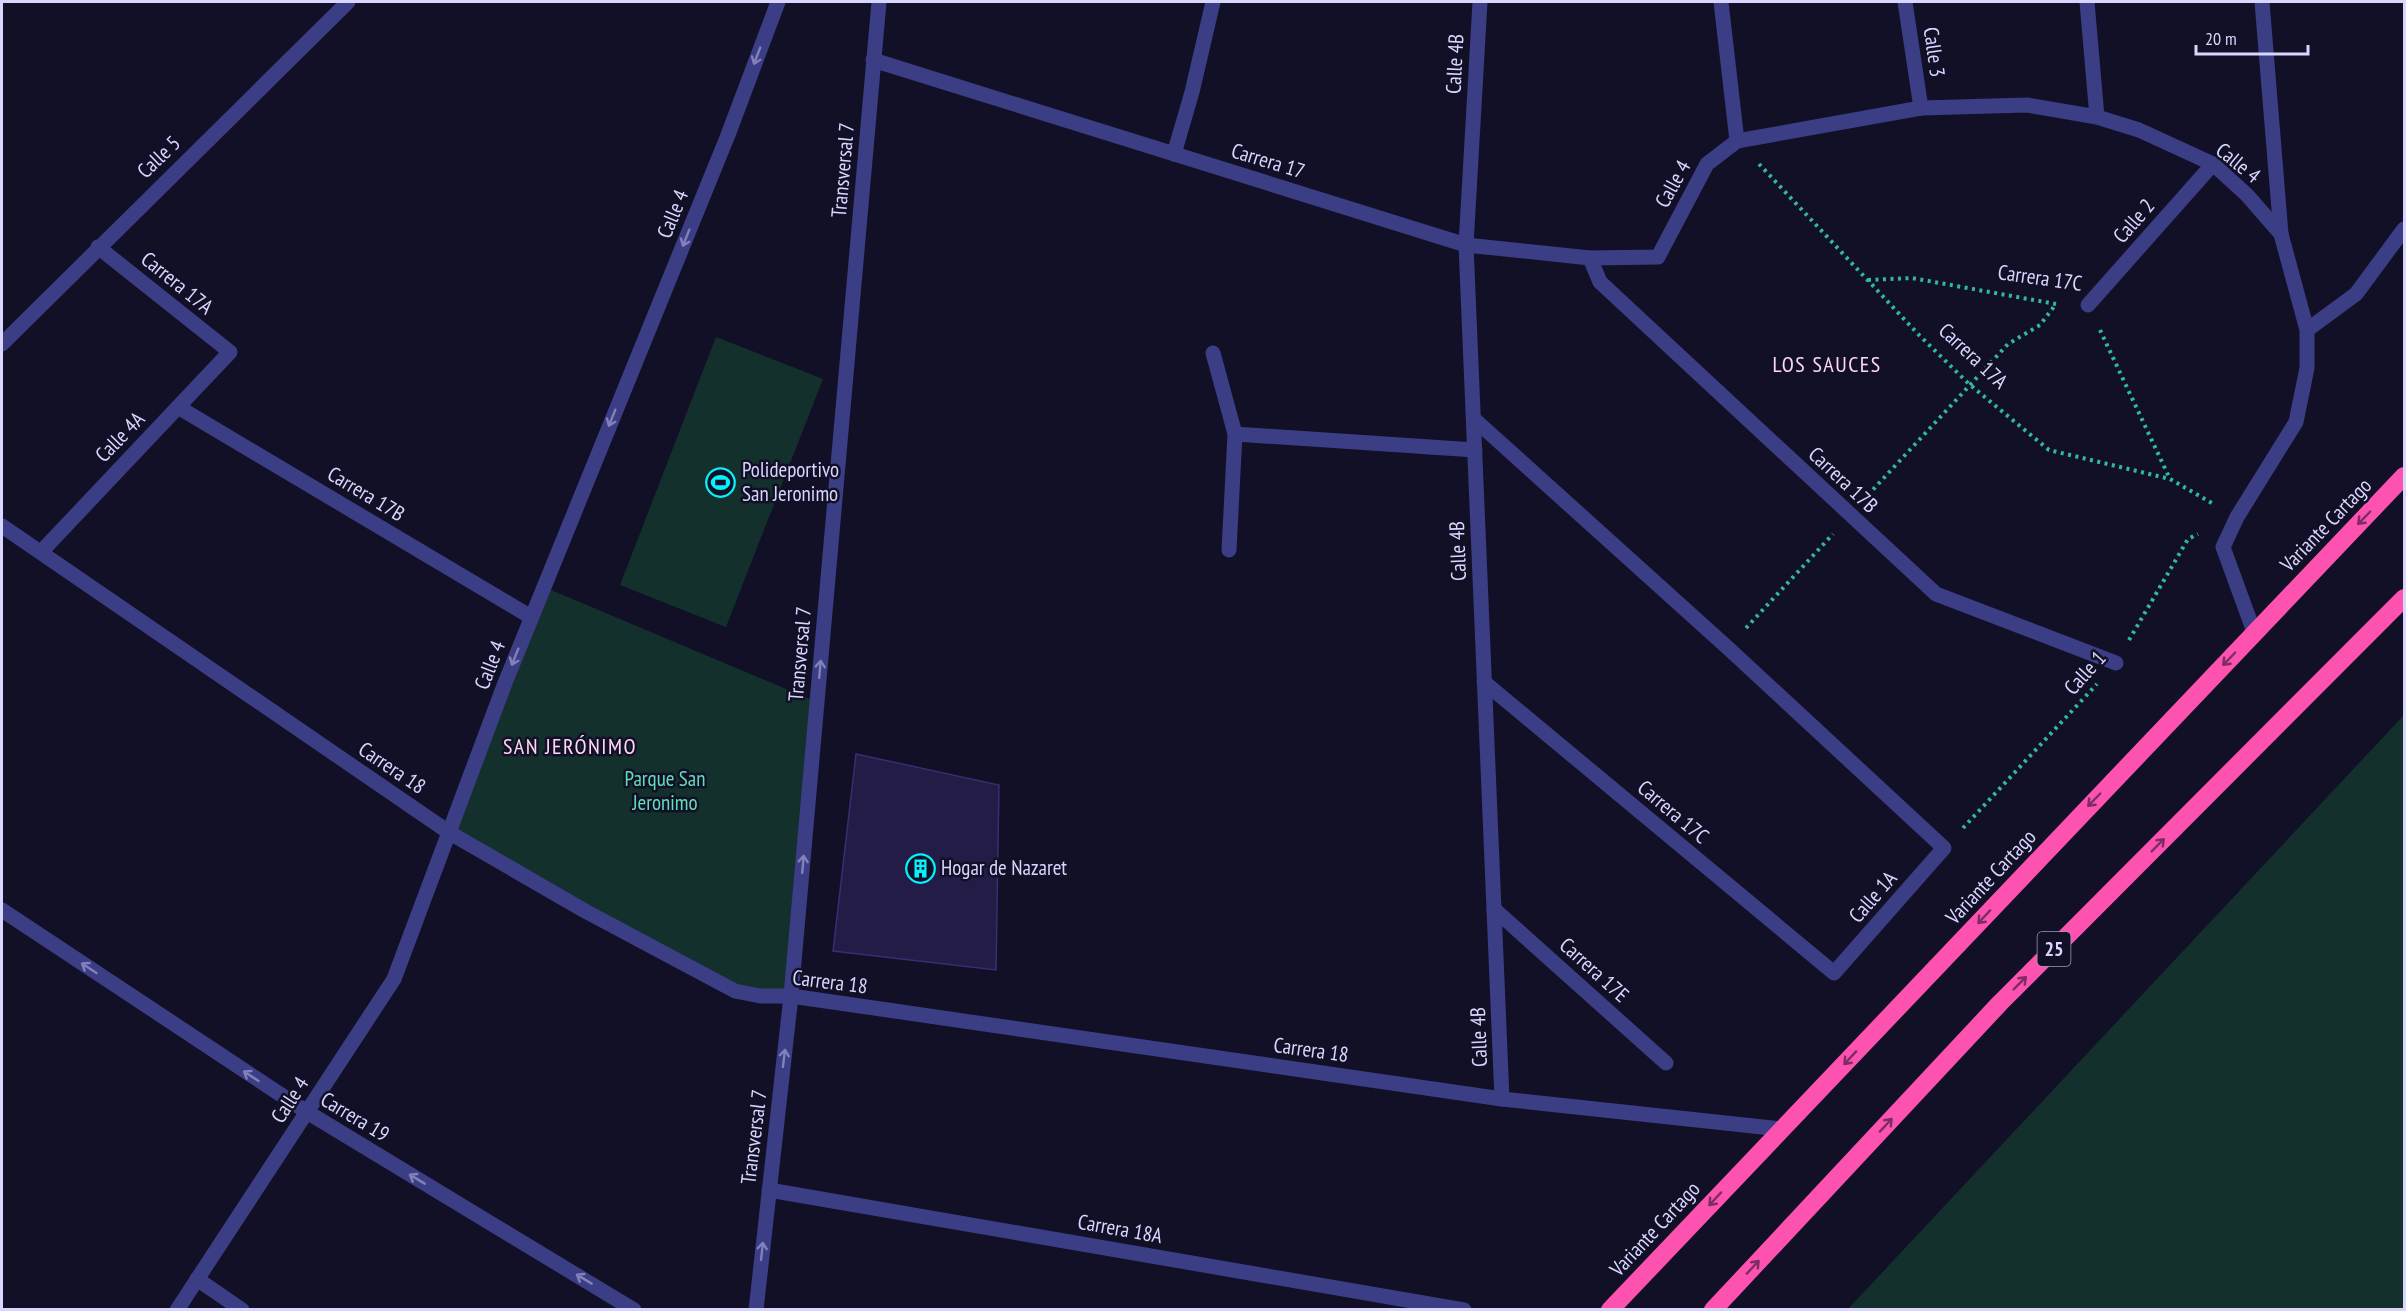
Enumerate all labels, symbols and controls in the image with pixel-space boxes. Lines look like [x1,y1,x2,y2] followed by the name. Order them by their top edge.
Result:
[2196,18,2308,56] scale bar
[1918,25,1951,79] street label: Calle 3
[2205,27,2237,50] text: 20 m
[1439,33,1470,95] street label: Calle 4B
[751,46,762,65] one-way arrow
[825,121,860,218] street label: Transversal 7
[131,130,186,184] street label: Calle 5
[2210,136,2267,189] street label: Calle 4
[1228,137,1308,184] street label: Carrera 17
[1649,155,1697,212] street label: Calle 4
[651,185,695,242] street label: Calle 4
[2107,193,2160,248] street label: Calle 2
[680,228,691,246] one-way arrow
[136,245,219,320] street label: Carrera 17A
[1996,258,2084,297] street label: Carrera 17C
[1933,317,2014,395] street label: Carrera 17A
[1772,350,1882,378] district label: LOS SAUCES
[89,406,150,468] street label: Calle 4A
[606,409,617,427] one-way arrow
[1803,441,1884,519] street label: Carrera 17B
[742,456,839,507] place label: Polideportivo San Jeronimo
[323,460,410,527] street label: Carrera 17B
[705,466,737,498] sports icon: Polideportivo San Jeronimo
[2273,472,2377,578] street label: Variante Cartago
[2357,511,2371,526] one-way arrow
[1443,521,1472,581] street label: Calle 4B
[782,605,817,702] street label: Transversal 7
[468,636,511,693] street label: Calle 4
[2058,645,2111,700] street label: Calle 1
[509,648,520,666] one-way arrow
[2221,651,2236,666] one-way arrow
[815,660,826,680] one-way arrow
[503,732,637,760] district label: SAN JERÓNIMO
[353,735,431,800] street label: Carrera 18
[625,765,705,816] park label: Parque San Jeronimo
[1632,774,1715,849] street label: Carrera 17C
[2087,793,2102,808] one-way arrow
[1939,823,2042,931] street label: Variante Cartago
[2151,838,2166,852] one-way arrow
[904,852,936,884] building icon: Hogar de Nazaret
[798,854,809,874] one-way arrow
[941,854,1067,881] place label: Hogar de Nazaret
[1843,865,1903,928] street label: Calle 1A
[1977,909,1991,924] one-way arrow
[1554,931,1635,1008] street label: Carrera 17E
[2038,932,2070,966] road number: 25
[81,962,98,974] one-way arrow
[791,964,869,999] street label: Carrera 18
[2013,976,2028,990] one-way arrow
[1464,1007,1493,1067] street label: Calle 4B
[1272,1031,1350,1068] street label: Carrera 18
[779,1048,790,1068] one-way arrow
[1843,1051,1857,1066] one-way arrow
[244,1070,260,1082] one-way arrow
[265,1071,315,1128] street label: Calle 4
[316,1086,395,1148] street label: Carrera 19
[734,1088,773,1186] street label: Transversal 7
[1879,1117,1893,1132] one-way arrow
[409,1172,426,1184] one-way arrow
[1603,1175,1706,1283] street label: Variante Cartago
[1708,1191,1722,1206] one-way arrow
[1076,1208,1165,1249] street label: Carrera 18A
[757,1242,768,1262] one-way arrow
[1746,1259,1760,1274] one-way arrow
[576,1273,593,1285] one-way arrow

